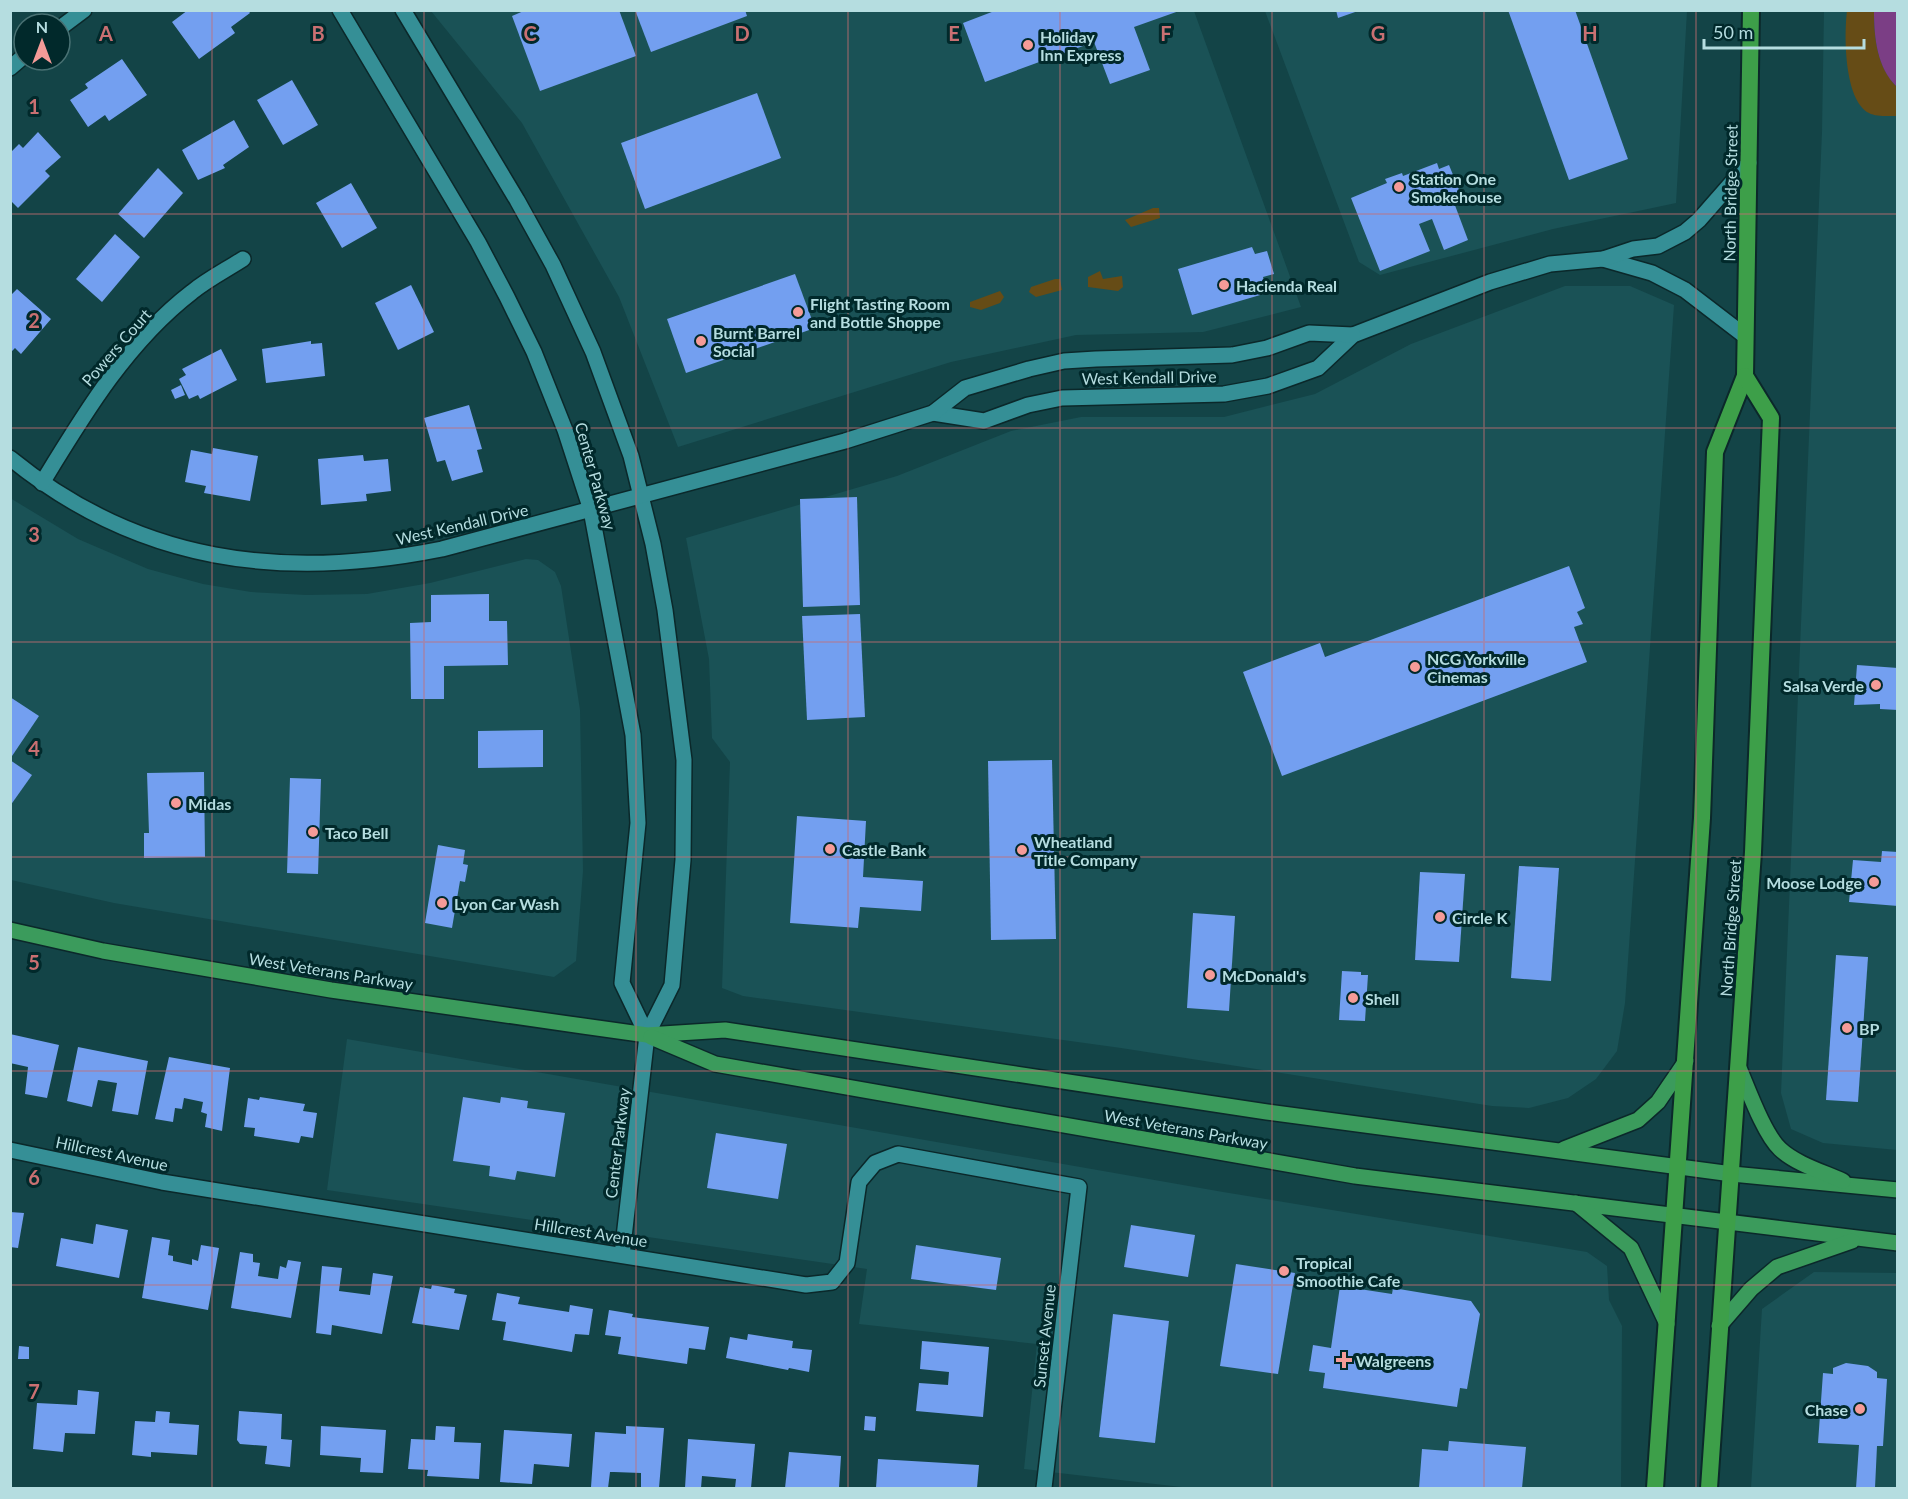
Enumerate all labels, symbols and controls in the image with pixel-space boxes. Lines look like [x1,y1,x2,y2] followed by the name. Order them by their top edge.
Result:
[12,12,72,72] north arrow
[1704,12,1864,50] scale bar
[36,17,48,36] text: N
[98,21,113,45] text: A
[311,21,325,45] text: B
[523,21,537,45] text: C
[734,21,750,45] text: D
[948,21,960,45] text: E
[1160,21,1172,45] text: F
[1371,21,1385,45] text: G
[1582,21,1598,45] text: H
[1713,21,1753,43] text: 50 m
[1040,27,1122,64] place label: Holiday Inn Express
[1021,38,1035,52] marker: Holiday Inn Express
[28,94,40,118] text: 1
[1719,124,1741,262] street label: North Bridge Street
[1411,169,1502,206] place label: Station One Smokehouse
[1392,180,1406,194] marker: Station One Smokehouse
[1236,276,1337,295] place label: Hacienda Real
[1217,278,1231,292] marker: Hacienda Real
[810,294,950,331] place label: Flight Tasting Room and Bottle Shoppe
[77,304,155,389] street label: Powers Court
[791,305,805,319] marker: Flight Tasting Room and Bottle Shoppe
[28,308,40,332] text: 2
[713,323,800,360] place label: Burnt Barrel Social
[694,334,708,348] marker: Burnt Barrel Social
[1081,366,1217,388] street label: West Kendall Drive
[572,420,621,533] street label: Center Parkway
[394,500,530,548] street label: West Kendall Drive
[28,522,40,546] text: 3
[1427,649,1526,686] place label: NCG Yorkville Cinemas
[1408,660,1422,674] marker: NCG Yorkville Cinemas
[1783,676,1864,695] place label: Salsa Verde
[1869,678,1883,692] marker: Salsa Verde
[28,736,40,760] text: 4
[188,794,231,813] place label: Midas
[169,796,183,810] marker: Midas
[325,823,389,842] place label: Taco Bell
[306,825,320,839] marker: Taco Bell
[1034,832,1138,869] place label: Wheatland Title Company
[842,840,927,859] place label: Castle Bank
[823,842,837,856] marker: Castle Bank
[1015,843,1029,857] marker: Wheatland Title Company
[1716,859,1744,997] street label: North Bridge Street
[1766,873,1862,892] place label: Moose Lodge
[1867,875,1881,889] marker: Moose Lodge
[454,894,559,913] place label: Lyon Car Wash
[435,896,449,910] marker: Lyon Car Wash
[1452,908,1509,927] place label: Circle K
[1433,910,1447,924] marker: Circle K
[248,949,415,993] street label: West Veterans Parkway
[28,950,40,974] text: 5
[1222,966,1306,985] place label: McDonald's
[1203,968,1217,982] marker: McDonald's
[1365,989,1399,1008] place label: Shell
[1346,991,1360,1005] marker: Shell
[1859,1019,1880,1038] place label: BP
[1840,1021,1854,1035] marker: BP
[601,1086,633,1199] street label: Center Parkway
[1103,1105,1270,1153] street label: West Veterans Parkway
[54,1132,170,1174] street label: Hillcrest Avenue
[28,1165,40,1189] text: 6
[533,1214,649,1250] street label: Hillcrest Avenue
[1296,1253,1401,1290] place label: Tropical Smoothie Cafe
[1277,1264,1291,1278] marker: Tropical Smoothie Cafe
[1029,1283,1059,1389] street label: Sunset Avenue
[1356,1351,1431,1370] place label: Walgreens
[1337,1353,1351,1367] marker: Walgreens
[28,1379,40,1403] text: 7
[1805,1400,1848,1419] place label: Chase
[1853,1402,1867,1416] marker: Chase

